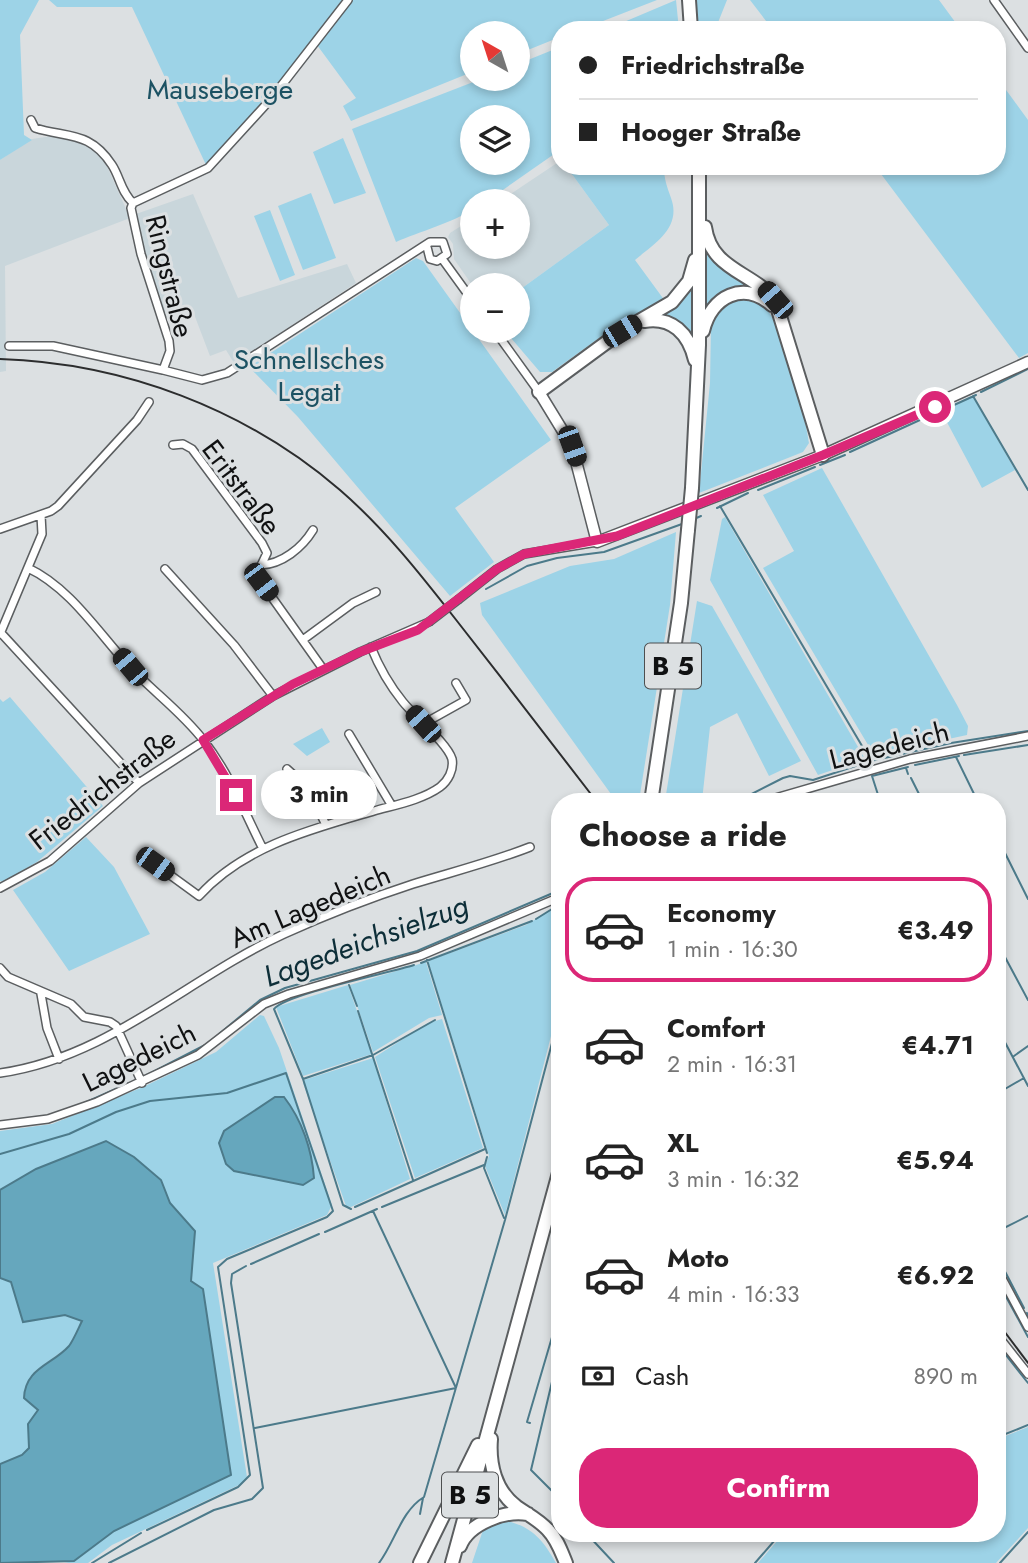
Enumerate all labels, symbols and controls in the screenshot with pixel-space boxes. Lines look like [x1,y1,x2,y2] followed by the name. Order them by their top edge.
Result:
[460,21,530,91] north arrow
[460,21,530,343] map controls
[621,46,805,84] text: Friedrichstraße
[147,69,293,110] park label: Mauseberge
[460,105,530,175] button: layers
[621,113,801,151] text: Hooger Straße
[460,189,530,259] button: +
[135,211,205,342] street label: Ringstraße
[460,273,530,343] button: −
[754,277,797,323] car
[599,311,646,351] car
[234,339,384,412] park label: Schnellsches Legat
[919,391,951,423] route start
[555,423,590,469] car
[192,431,291,544] street label: Eritstraße
[240,559,283,605] car
[109,644,152,690] car
[645,644,701,688] road number: B 5
[402,701,445,747] car
[825,711,953,780] street label: Lagedeich
[20,719,185,860] street label: Friedrichstraße
[260,770,376,820] callout: 3 min
[289,777,349,811] text: 3 min
[220,779,252,811] route end
[579,812,787,858] text: Choose a ride
[132,843,179,885] car
[224,854,397,959] street label: Am Lagedeich
[257,883,475,998] water label: Lagedeichsielzug
[667,894,776,932] text: Economy
[583,898,646,961] icon: car
[897,911,974,949] text: €3.49
[667,932,798,966] text: 1 min · 16:30
[667,1009,765,1047] text: Comfort
[75,1012,203,1103] street label: Lagedeich
[583,1013,646,1076] icon: car
[902,1026,974,1064] text: €4.71
[667,1047,797,1081] text: 2 min · 16:31
[667,1124,699,1162] text: XL
[583,1128,646,1191] icon: car
[896,1141,974,1179] text: €5.94
[667,1162,799,1196] text: 3 min · 16:32
[667,1239,729,1277] text: Moto
[583,1243,646,1306] icon: car
[897,1256,974,1294] text: €6.92
[667,1277,800,1311] text: 4 min · 16:33
[579,1357,617,1395] icon: cash
[635,1357,689,1395] text: Cash
[914,1359,978,1393] text: 890 m
[579,1448,978,1528] button: Confirm
[442,1472,498,1518] road number: B 5

